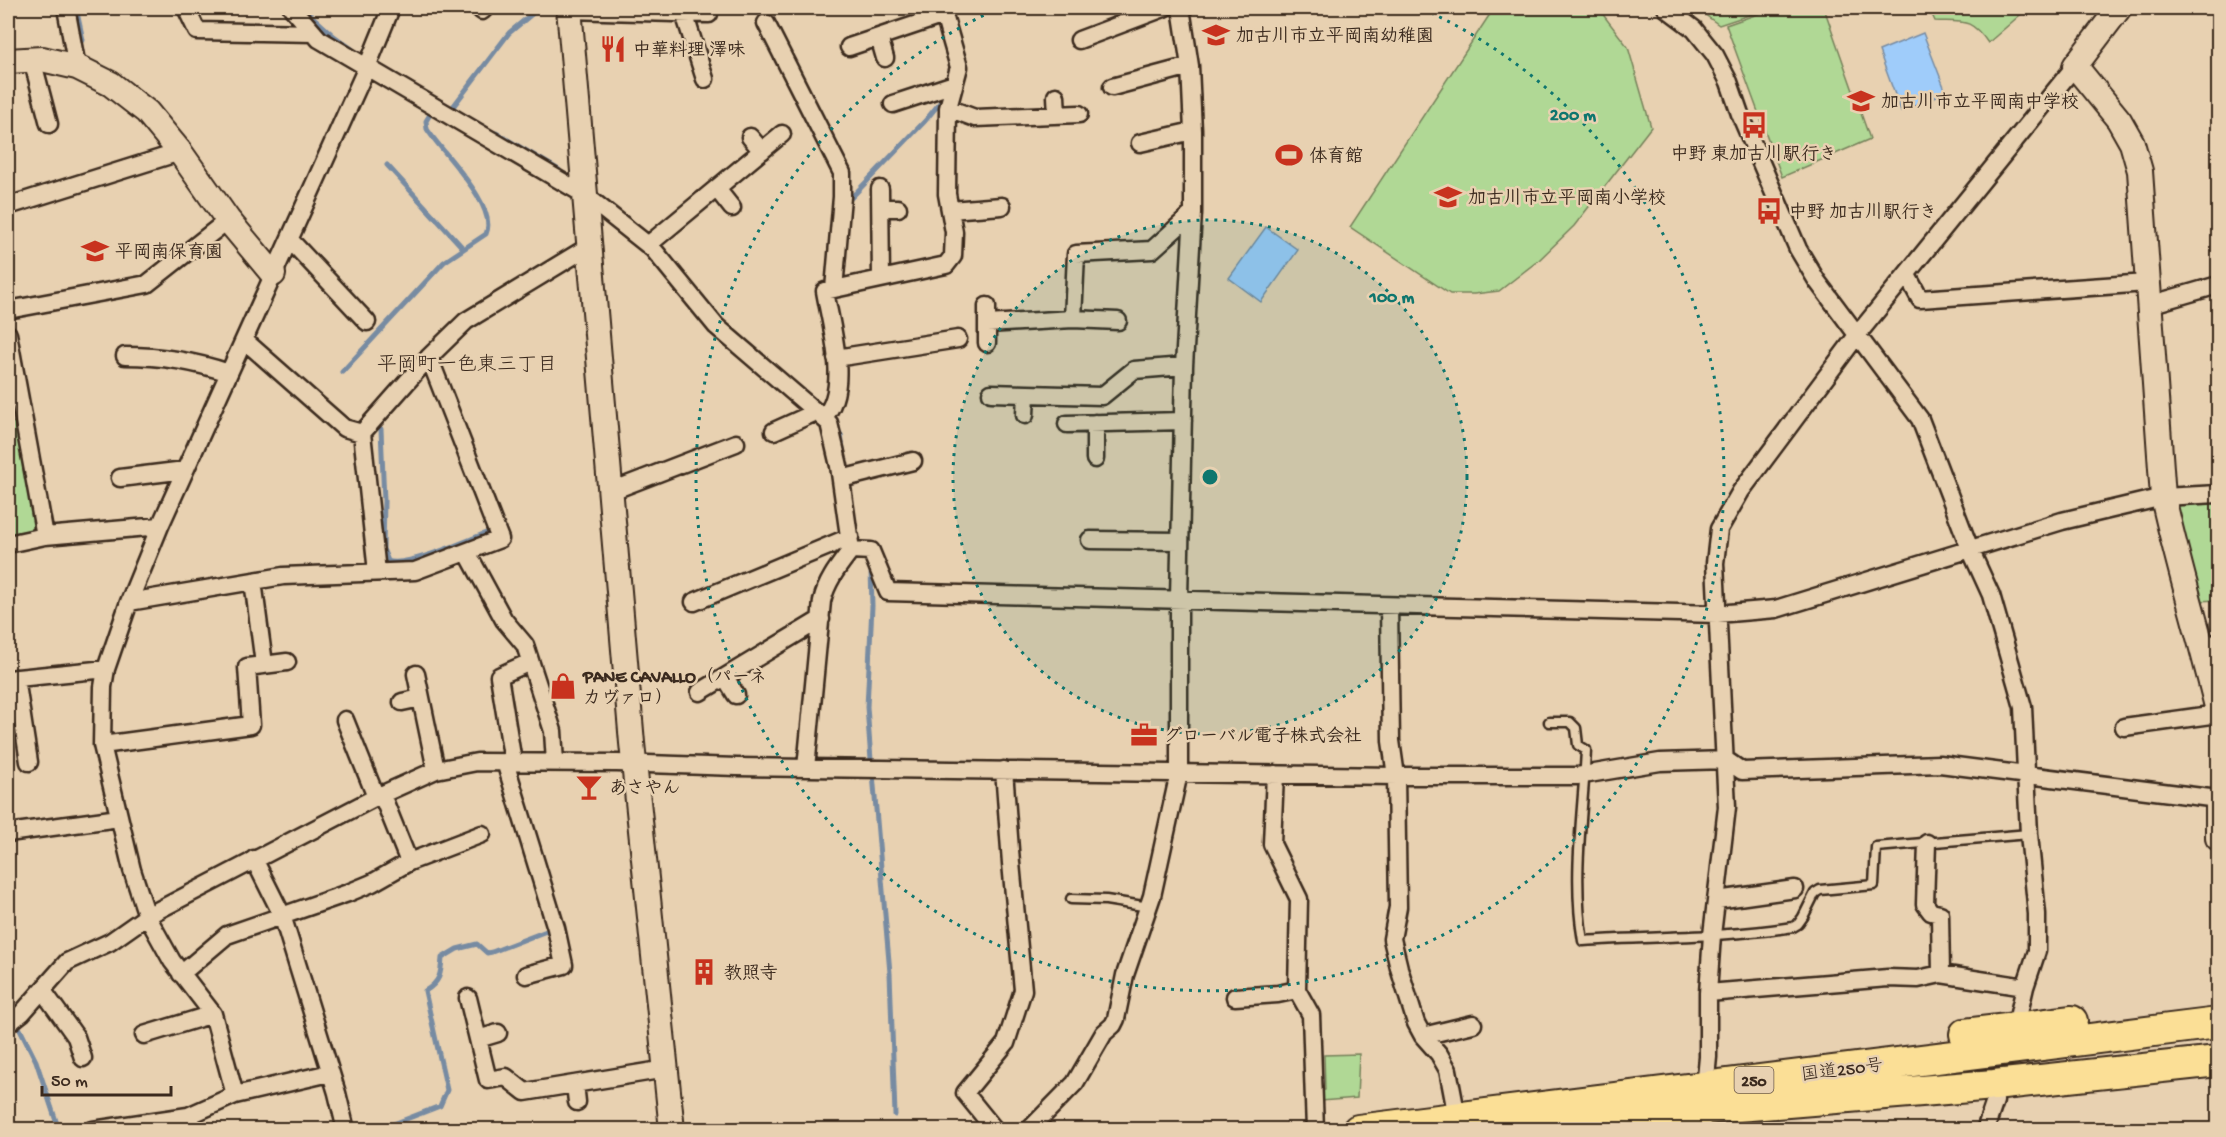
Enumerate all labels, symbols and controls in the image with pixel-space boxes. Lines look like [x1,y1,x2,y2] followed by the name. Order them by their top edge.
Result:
[1201,20,1231,50] school or university icon: 加古川市立平岡南幼稚園
[1236,26,1434,48] place label: 加古川市立平岡南幼稚園
[598,34,628,64] restaurant icon: 中華料理 澤味
[633,40,745,62] place label: 中華料理 澤味
[1846,86,1876,116] school or university icon: 加古川市立平岡南中学校
[1881,92,2079,114] place label: 加古川市立平岡南中学校
[1550,106,1596,127] text: 200 m
[1739,110,1769,140] bus stop icon: 中野 東加古川駅行き
[1274,140,1304,170] sports icon: 体育館
[1671,144,1837,166] place label: 中野 東加古川駅行き
[1309,146,1363,168] place label: 体育館
[1433,182,1463,212] school or university icon: 加古川市立平岡南小学校
[1468,188,1666,210] place label: 加古川市立平岡南小学校
[1754,196,1784,226] bus stop icon: 中野 加古川駅行き
[1789,202,1937,224] place label: 中野 加古川駅行き
[80,236,110,266] school or university icon: 平岡南保育園
[115,242,223,264] place label: 平岡南保育園
[1369,288,1415,309] text: 100 m
[377,353,557,378] district label: 平岡町一色東三丁目
[1200,467,1220,487] centre of rings
[582,666,767,710] place label: PANE CAVALLO（パーネ カヴァロ）
[548,671,578,701] shop icon: PANE CAVALLO（パーネ カヴァロ）
[1129,720,1159,750] office icon: グローバル電子株式会社
[1164,726,1362,748] place label: グローバル電子株式会社
[574,772,604,802] bar icon: あさやん
[609,778,680,800] place label: あさやん
[689,957,719,987] building icon: 教照寺
[724,963,778,985] place label: 教照寺
[1800,1055,1885,1087] street label: 国道250号
[42,1059,171,1097] scale bar
[1734,1067,1774,1093] road number: 250
[51,1072,88,1093] text: 50 m

